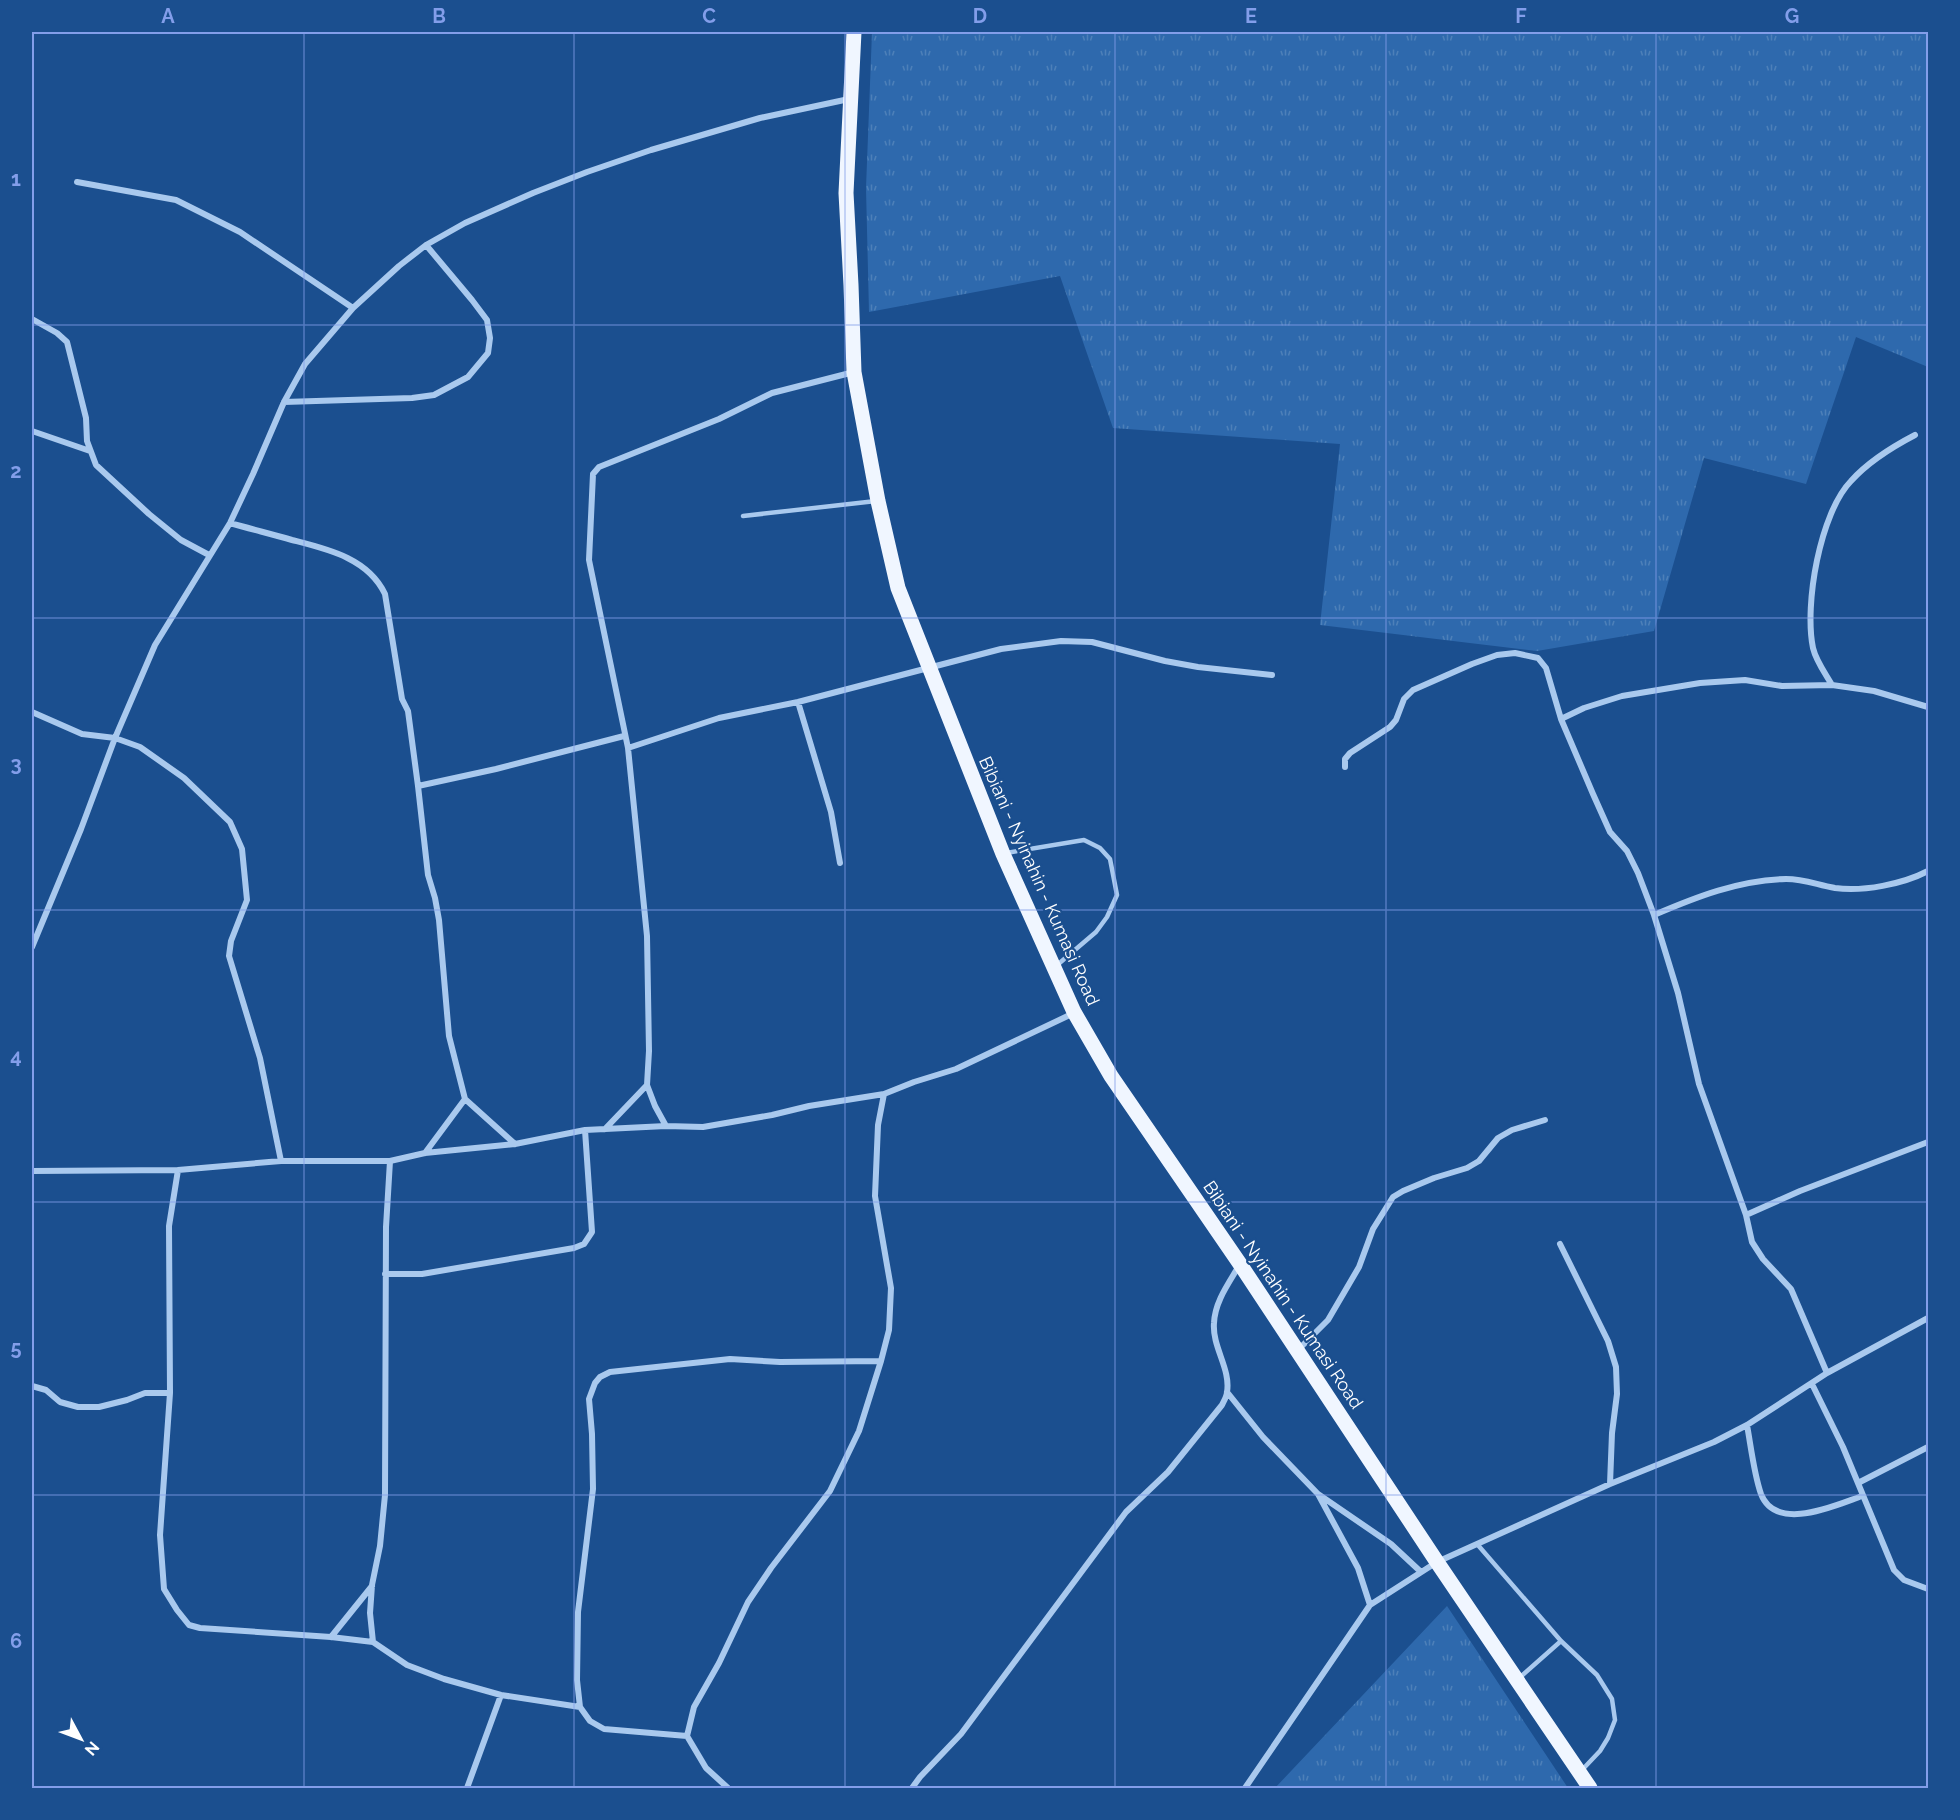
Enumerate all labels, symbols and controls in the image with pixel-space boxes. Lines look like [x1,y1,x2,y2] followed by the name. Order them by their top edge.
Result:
[161,4,175,28] text: A
[432,4,446,28] text: B
[702,4,716,28] text: C
[973,4,987,28] text: D
[1245,4,1257,28] text: E
[1515,4,1527,28] text: F
[1785,4,1799,28] text: G
[11,167,21,191] text: 1
[10,459,22,483] text: 2
[10,752,22,776] text: 3
[975,753,1104,1008] street label: Bibiani - Nyinahin - Kumasi Road
[10,1044,22,1068] text: 4
[1199,1177,1368,1413] street label: Bibiani - Nyinahin - Kumasi Road
[10,1336,22,1360] text: 5
[10,1629,22,1653] text: 6
[51,1709,111,1769] north arrow
[81,1738,103,1759] text: N

